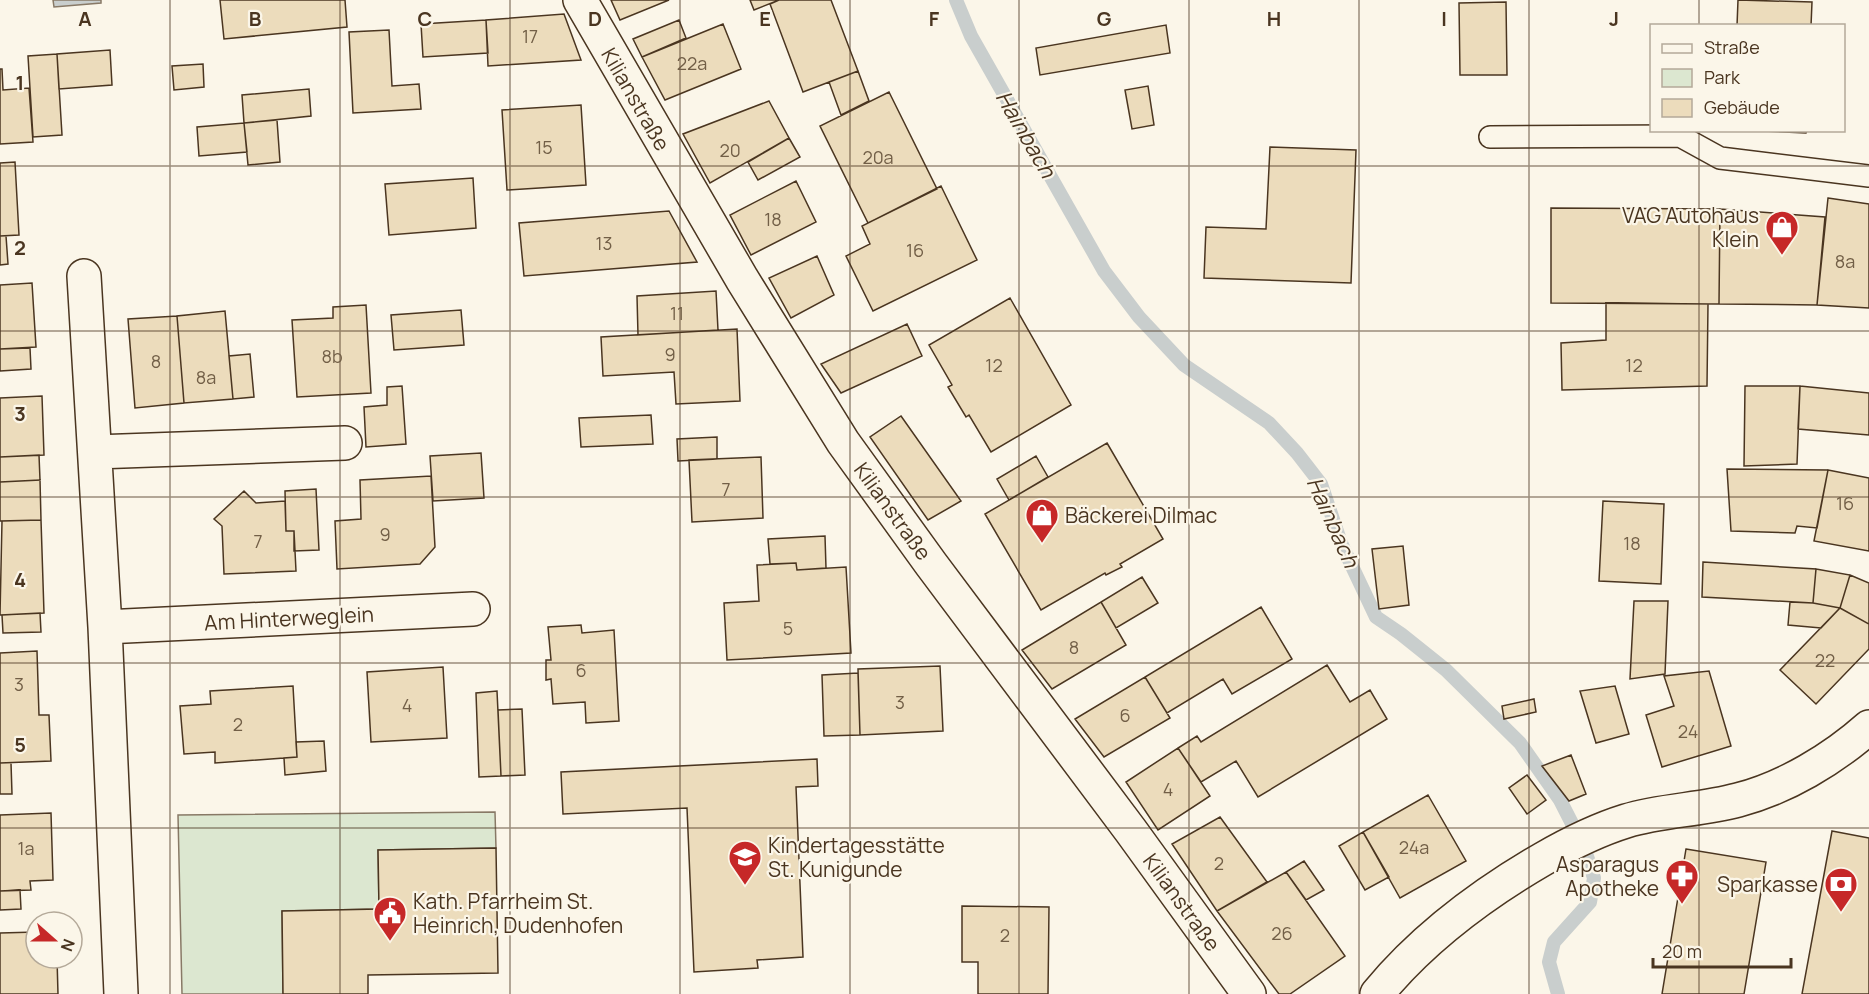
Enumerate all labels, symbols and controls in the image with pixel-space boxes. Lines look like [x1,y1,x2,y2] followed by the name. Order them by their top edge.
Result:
[78,5,92,32] text: A
[249,5,262,32] text: B
[418,5,432,32] text: C
[588,5,602,32] text: D
[759,5,771,32] text: E
[929,5,940,32] text: F
[1097,5,1112,32] text: G
[1267,5,1281,32] text: H
[1441,5,1447,32] text: I
[1609,5,1619,32] text: J
[522,24,538,48] house number: 17
[1650,24,1845,132] legend
[1704,35,1760,59] text: Straße
[595,42,677,156] street label: Kilianstraße
[677,51,707,75] house number: 22a
[1704,65,1741,89] text: Park
[16,69,24,96] text: 1
[989,85,1063,184] water label: Hainbach
[1704,95,1780,119] text: Gebäude
[535,135,553,159] house number: 15
[719,138,741,162] house number: 20
[862,145,894,169] house number: 20a
[1622,201,1759,253] place label: VAG Autohaus Klein
[764,207,782,231] house number: 18
[1764,209,1800,256] shop icon: VAG Autohaus Klein
[596,231,612,255] house number: 13
[14,234,26,261] text: 2
[906,238,924,262] house number: 16
[1835,249,1855,273] house number: 8a
[670,301,684,325] house number: 11
[664,342,676,366] house number: 9
[321,344,343,368] house number: 8b
[151,349,161,373] house number: 8
[985,353,1003,377] house number: 12
[1625,353,1643,377] house number: 12
[196,365,216,389] house number: 8a
[14,400,26,427] text: 3
[848,456,938,566] street label: Kilianstraße
[1300,472,1367,573] water label: Hainbach
[721,477,731,501] house number: 7
[1836,491,1854,515] house number: 16
[1024,497,1060,544] shop icon: Bäckerei Dilmac
[1065,501,1217,529] place label: Bäckerei Dilmac
[379,522,391,546] house number: 9
[253,529,263,553] house number: 7
[1623,531,1641,555] house number: 18
[14,566,26,593] text: 4
[203,600,375,636] street label: Am Hinterweglein
[783,616,793,640] house number: 5
[1069,635,1079,659] house number: 8
[1815,648,1835,672] house number: 22
[575,658,587,682] house number: 6
[14,672,24,696] house number: 3
[895,690,905,714] house number: 3
[402,693,412,717] house number: 4
[1119,703,1131,727] house number: 6
[233,712,243,736] house number: 2
[1678,719,1698,743] house number: 24
[14,731,26,758] text: 5
[1163,777,1173,801] house number: 4
[768,831,945,883] place label: Kindertagesstätte St. Kunigunde
[1399,835,1429,859] house number: 24a
[17,836,35,860] house number: 1a
[727,839,763,886] school or university icon: Kindertagesstätte St. Kunigunde
[1137,847,1227,957] street label: Kilianstraße
[1556,850,1659,902] place label: Asparagus Apotheke
[1214,851,1224,875] house number: 2
[1664,858,1700,905] pharmacy icon: Asparagus Apotheke
[1823,866,1859,913] bank icon: Sparkasse
[1717,870,1818,898] place label: Sparkasse
[413,887,623,939] place label: Kath. Pfarrheim St. Heinrich, Dudenhofen
[372,895,408,942] public building icon: Kath. Pfarrheim St. Heinrich, Dudenhofen
[24,910,84,970] north arrow
[1271,921,1293,945] house number: 26
[1000,923,1010,947] house number: 2
[1653,931,1791,969] scale bar
[56,936,80,955] text: N
[1662,939,1702,963] text: 20 m

